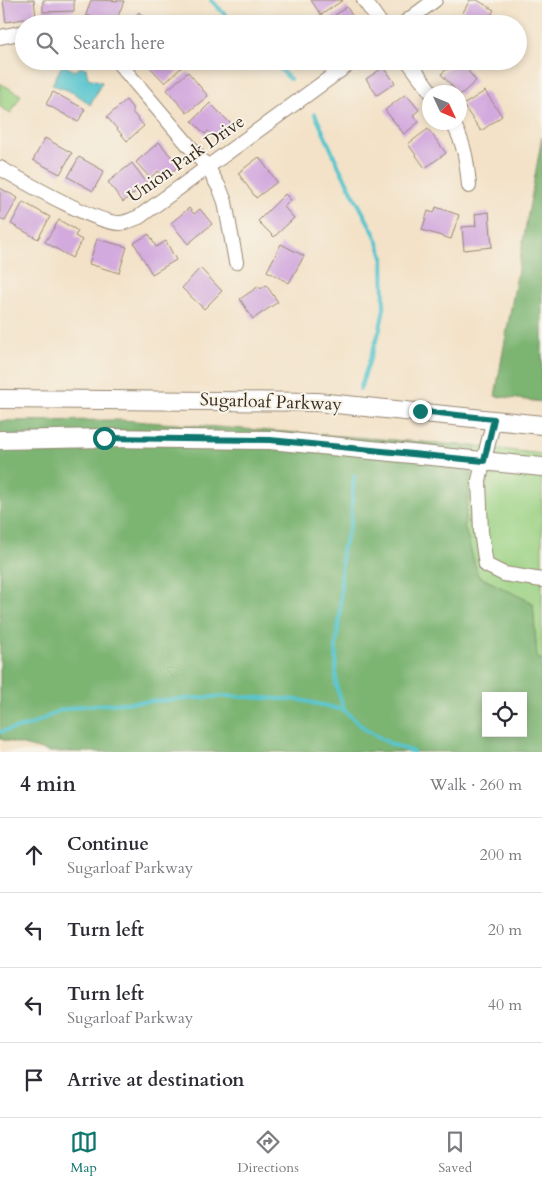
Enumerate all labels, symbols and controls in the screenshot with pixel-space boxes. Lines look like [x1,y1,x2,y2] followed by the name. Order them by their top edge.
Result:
[15,15,527,70] search box
[33,29,61,57] icon: search
[73,30,165,56] text: Search here
[422,85,467,130] north arrow
[122,109,250,209] street label: Union Park Drive
[200,387,343,417] street label: Sugarloaf Parkway
[409,400,432,423] route end
[93,427,116,450] route start
[482,692,527,737] map controls
[482,692,527,737] button: locate
[20,770,76,799] text: 4 min
[430,774,522,796] text: Walk · 260 m
[67,831,149,857] text: Continue
[20,841,48,869] icon: ahead
[480,844,522,866] text: 200 m
[67,857,193,879] text: Sugarloaf Parkway
[20,916,48,944] icon: left
[67,917,144,943] text: Turn left
[488,919,522,941] text: 20 m
[67,981,144,1007] text: Turn left
[20,991,48,1019] icon: left
[488,994,522,1016] text: 40 m
[67,1007,193,1029] text: Sugarloaf Parkway
[20,1066,48,1094] icon: arrive
[67,1067,244,1093] text: Arrive at destination
[70,1128,98,1177] tab: Map
[237,1128,299,1177] tab: Directions
[438,1128,472,1177] tab: Saved

